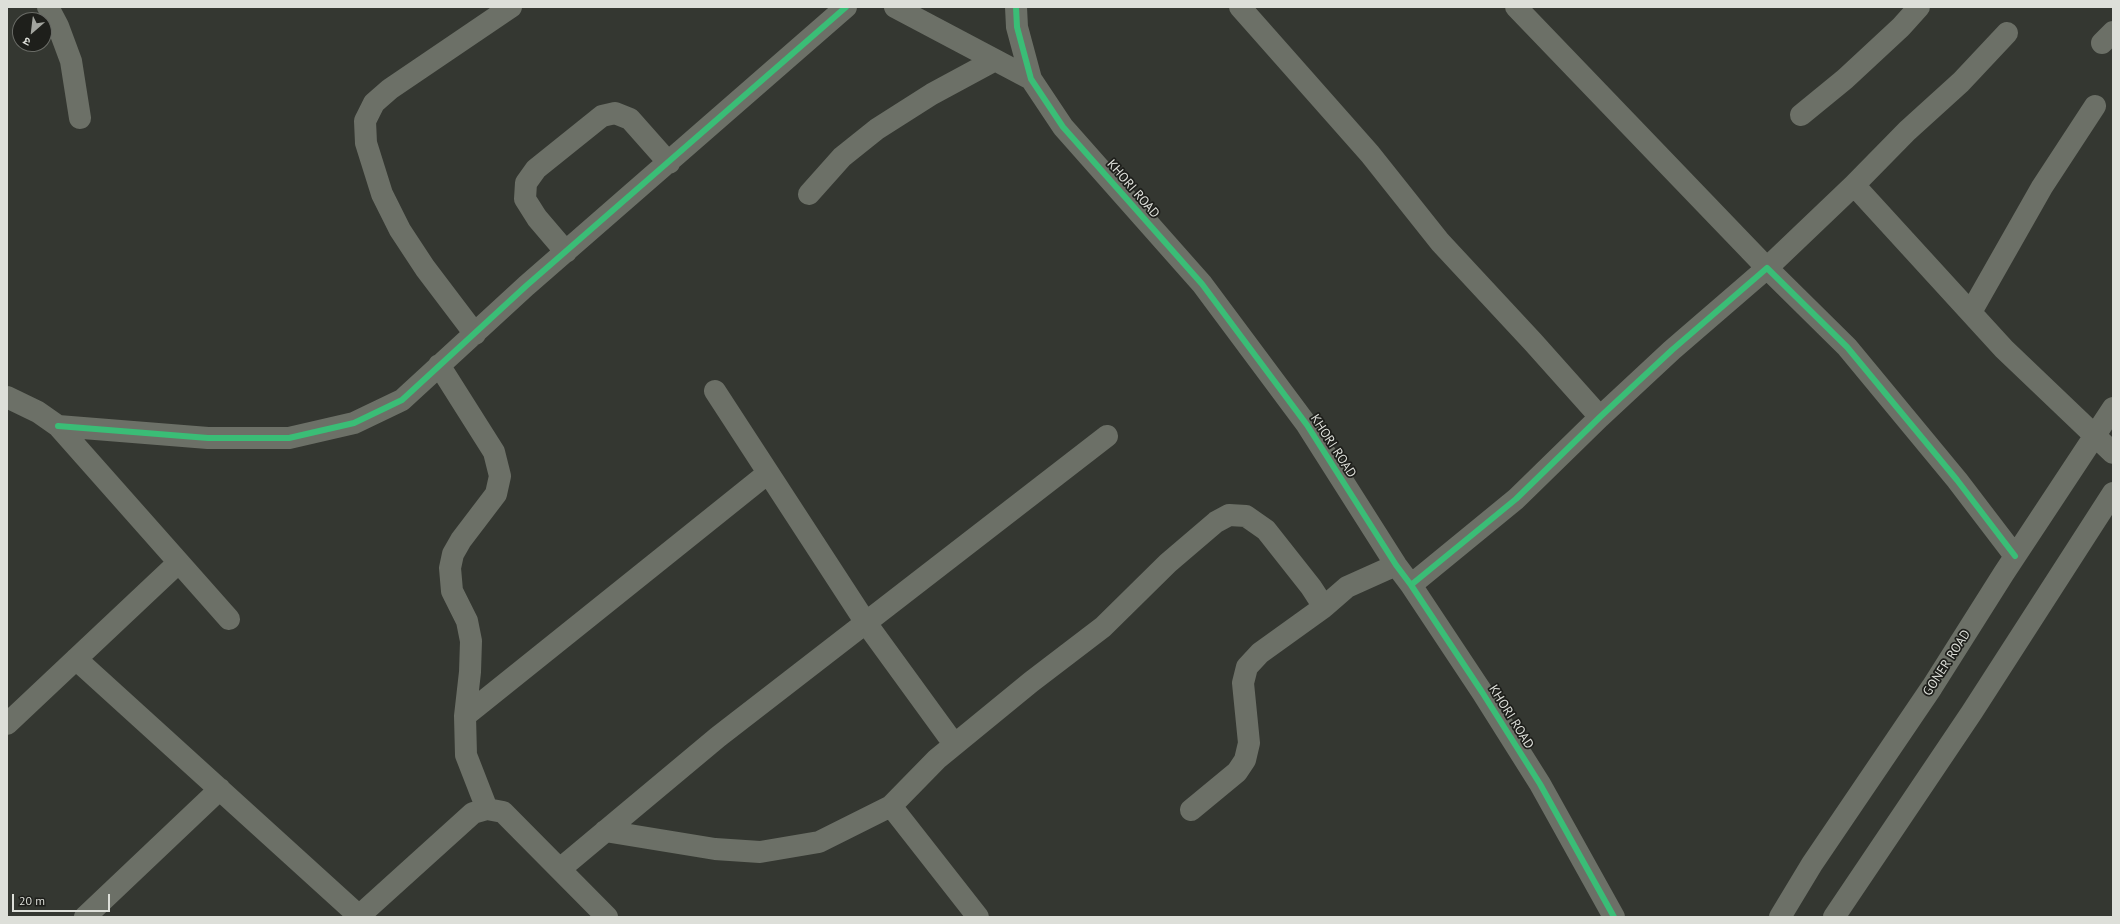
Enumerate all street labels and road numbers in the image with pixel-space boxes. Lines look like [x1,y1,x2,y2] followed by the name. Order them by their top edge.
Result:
[1103,157,1163,221] street label: KHORI ROAD
[1307,411,1359,481] street label: KHORI ROAD
[1920,627,1974,699] street label: GONER ROAD
[1485,682,1537,752] street label: KHORI ROAD

